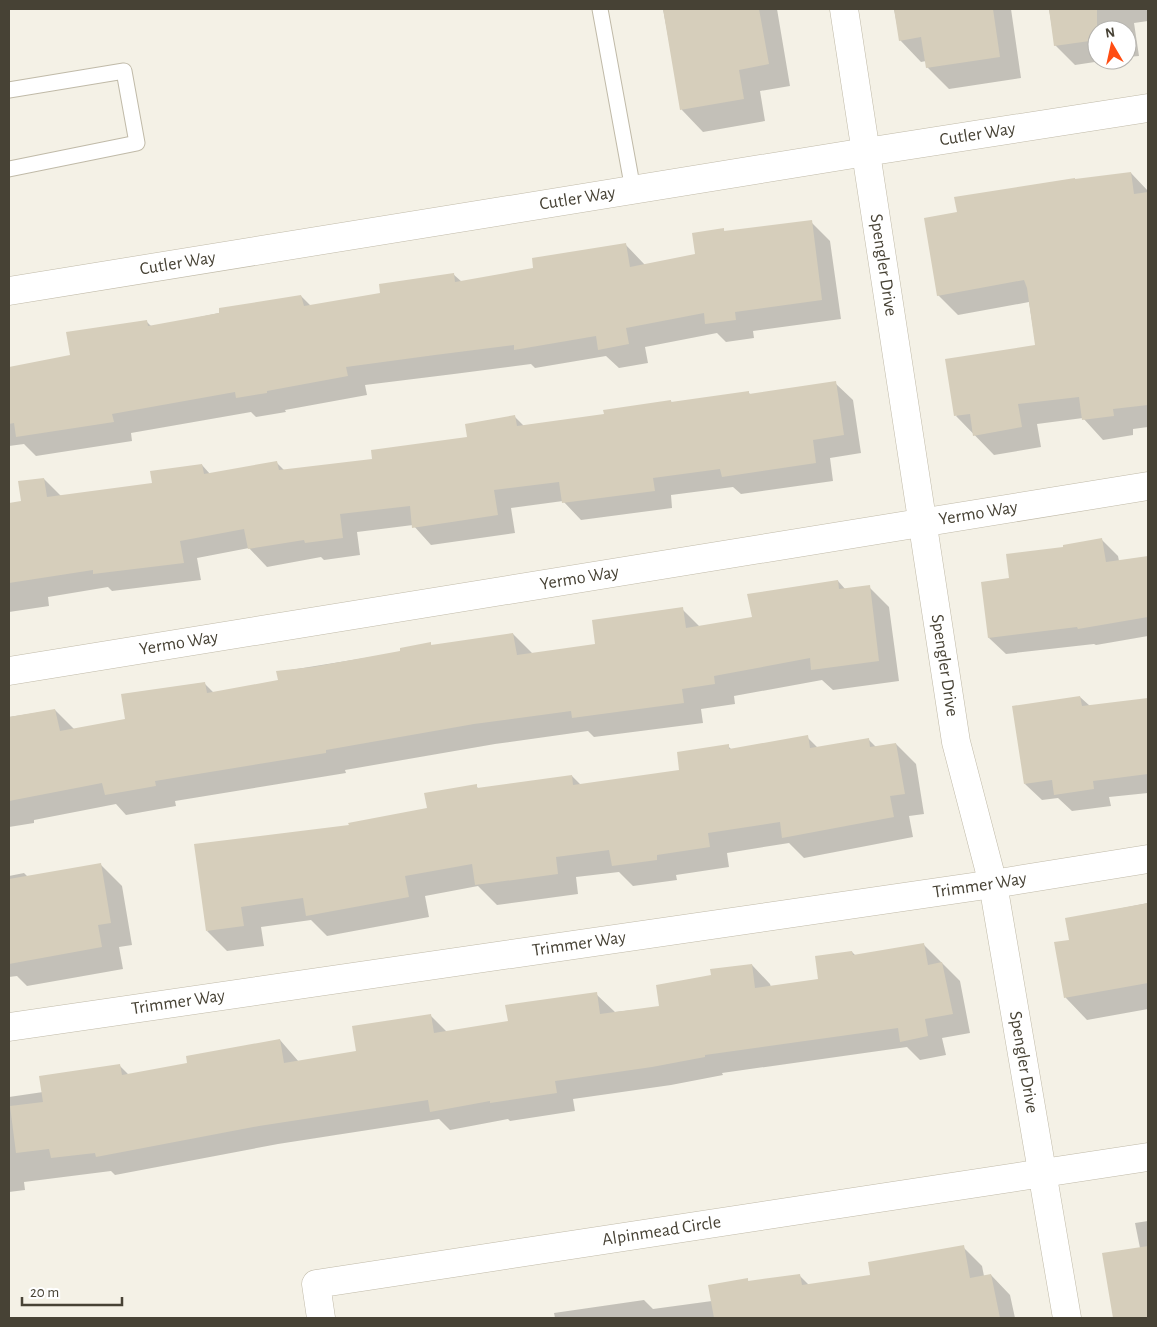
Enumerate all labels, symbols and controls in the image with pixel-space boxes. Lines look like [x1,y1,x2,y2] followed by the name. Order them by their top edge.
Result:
[1087,20,1137,70] north arrow
[1104,25,1116,41] text: N
[938,120,1017,149] street label: Cutler Way
[538,184,617,214] street label: Cutler Way
[866,213,900,317] street label: Spengler Drive
[139,249,217,279] street label: Cutler Way
[938,498,1019,529] street label: Yermo Way
[539,563,621,594] street label: Yermo Way
[928,613,961,718] street label: Spengler Drive
[138,628,220,659] street label: Yermo Way
[932,870,1028,902] street label: Trimmer Way
[531,928,627,960] street label: Trimmer Way
[130,987,227,1018] street label: Trimmer Way
[1006,1010,1041,1115] street label: Spengler Drive
[601,1213,722,1249] street label: Alpinmead Circle
[22,1274,122,1306] scale bar
[30,1285,59,1300] text: 20 m

